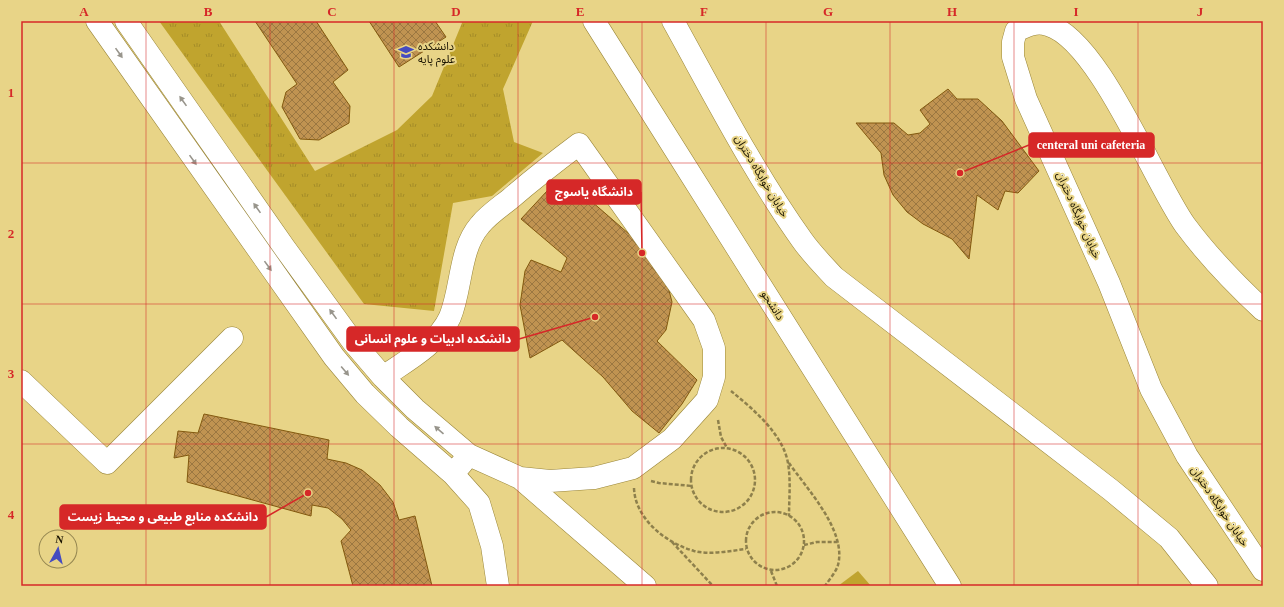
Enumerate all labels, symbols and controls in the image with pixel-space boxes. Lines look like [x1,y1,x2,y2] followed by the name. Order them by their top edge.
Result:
[79,4,89,19] text: A
[204,4,213,19] text: B
[327,4,337,19] text: C
[451,4,461,19] text: D
[576,4,584,19] text: E
[700,4,708,19] text: F
[823,4,833,19] text: G
[947,4,957,19] text: H
[1073,4,1079,19] text: I
[1197,4,1204,19] text: J
[418,40,456,67] place label: دانشکده علوم پایه
[397,43,415,61] school or university icon: دانشکده علوم پایه
[115,48,123,58] one-way arrow
[8,85,14,100] text: 1
[179,96,187,107] one-way arrow
[732,133,791,220] street label: خیابان خوابگاه دختران
[1029,133,1154,157] callout: centeral uni cafeteria
[1037,138,1145,152] text: centeral uni cafeteria
[189,154,197,165] one-way arrow
[1054,170,1104,261] street label: خیابان خوابگاه دختران
[547,180,641,204] callout: دانشگاه یاسوج
[555,185,633,201] text: دانشگاه یاسوج
[253,203,261,213] one-way arrow
[8,226,14,241] text: 2
[264,261,272,271] one-way arrow
[758,288,787,322] street label: دانشجو
[329,308,337,319] one-way arrow
[347,327,519,351] callout: دانشکده ادبیات و علوم انسانی
[355,332,511,348] text: دانشکده ادبیات و علوم انسانی
[341,365,350,376] one-way arrow
[8,366,15,381] text: 3
[434,425,445,434] one-way arrow
[1188,464,1251,549] street label: خیابان خوابگاه دختران
[60,505,266,529] callout: دانشکده منابع طبیعی و محیط زیست
[8,507,15,522] text: 4
[68,510,258,526] text: دانشکده منابع طبیعی و محیط زیست
[38,529,78,569] north arrow
[55,533,64,546] text: N

